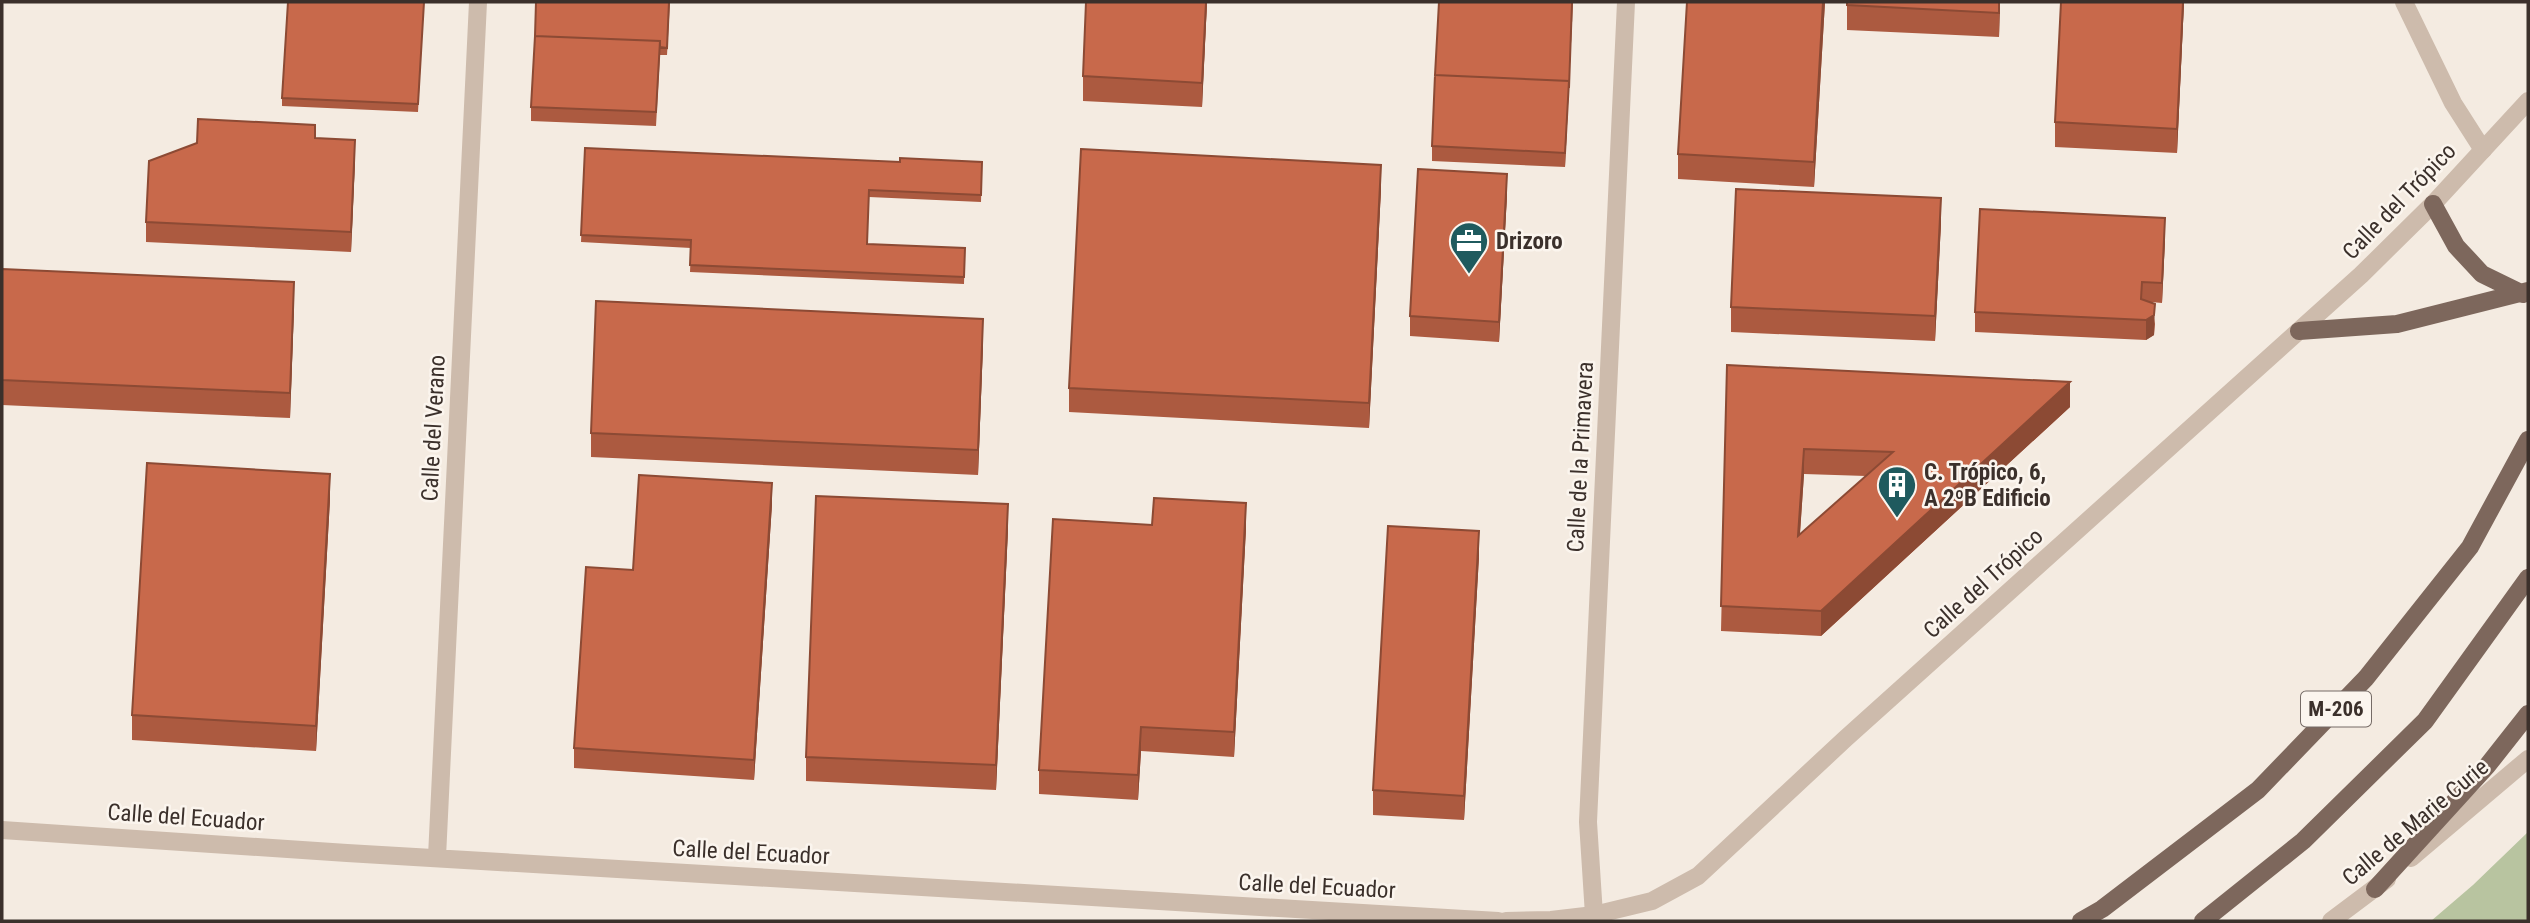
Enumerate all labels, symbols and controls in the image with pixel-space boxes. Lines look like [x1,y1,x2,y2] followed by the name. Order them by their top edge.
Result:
[2337,138,2462,265] street label: Calle del Trópico
[1448,220,1490,275] office icon: Drizoro
[1496,228,1563,255] place label: Drizoro
[416,354,451,502] street label: Calle del Verano
[1562,361,1599,553] street label: Calle de la Primavera
[1924,459,2051,512] place label: C. Trópico, 6, A 2ºB Edificio
[1876,464,1918,519] building icon: C. Trópico, 6, A 2ºB Edificio
[1918,523,2049,644] street label: Calle del Trópico
[2301,692,2371,726] road number: M-206
[2337,754,2494,891] street label: Calle de Marie Curie
[107,799,265,836] street label: Calle del Ecuador
[672,835,830,870] street label: Calle del Ecuador
[1238,869,1396,904] street label: Calle del Ecuador

